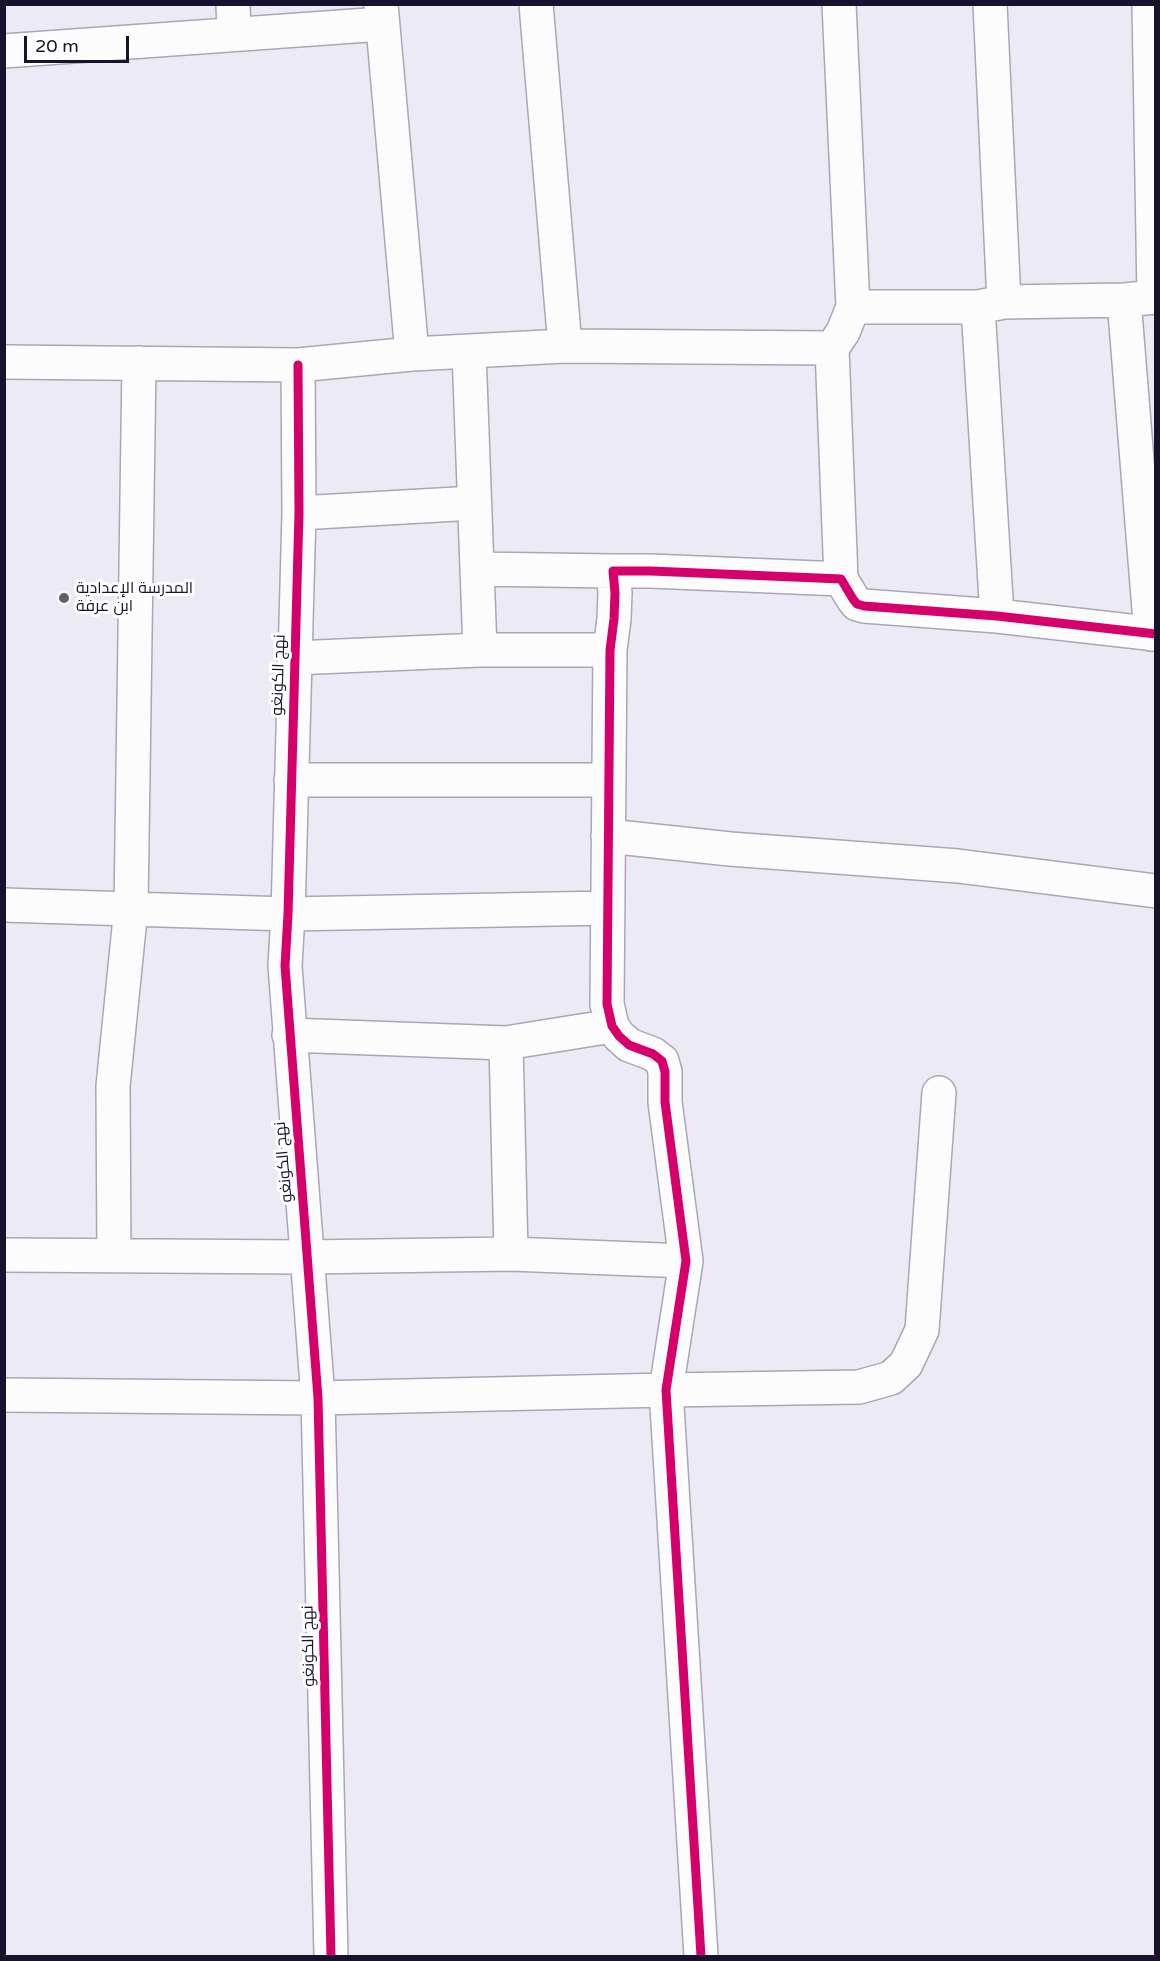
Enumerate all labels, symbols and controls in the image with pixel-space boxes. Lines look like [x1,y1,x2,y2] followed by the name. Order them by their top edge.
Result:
[27,24,132,62] scale bar
[35,35,79,57] text: 20 m
[76,579,193,617] place label: المدرسة الإعدادية ابن عرفة
[57,591,71,605] marker: المدرسة الإعدادية ابن عرفة
[268,634,290,716] street label: نهج الكونغو
[271,1121,297,1203] street label: نهج الكونغو
[299,1605,319,1687] street label: نهج الكونغو

